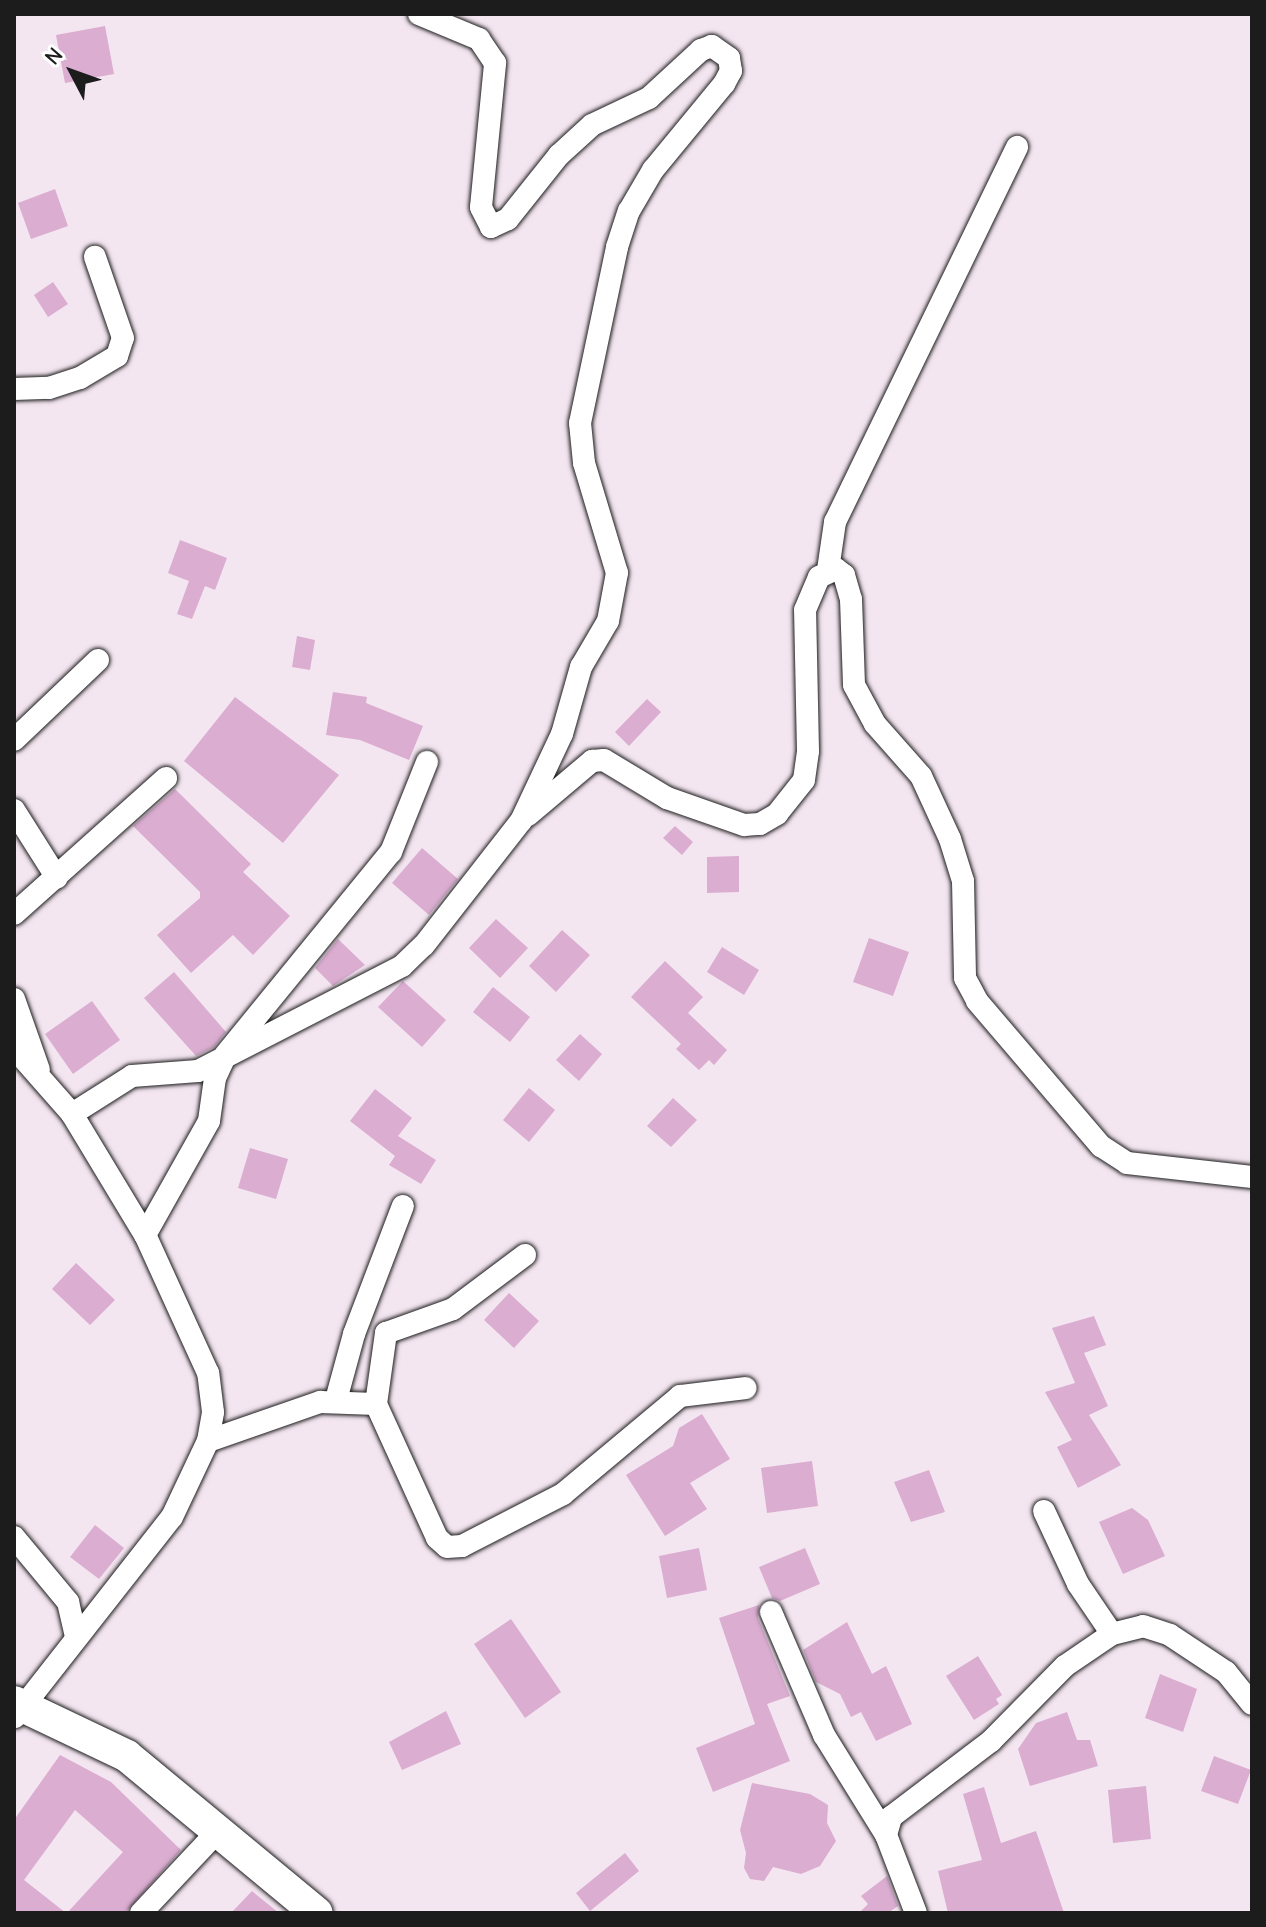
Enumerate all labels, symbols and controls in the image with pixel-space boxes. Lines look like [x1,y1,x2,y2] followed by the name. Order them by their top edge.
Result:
[32,32,112,112] north arrow
[39,42,68,70] text: N

